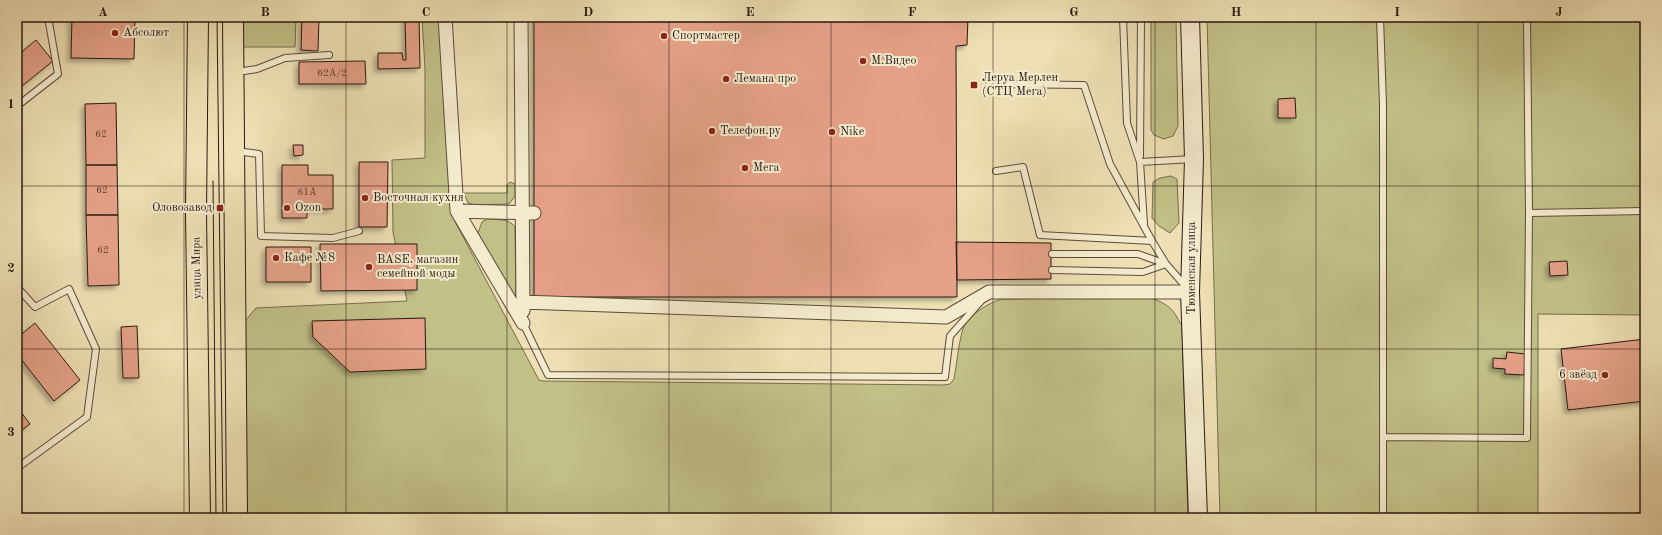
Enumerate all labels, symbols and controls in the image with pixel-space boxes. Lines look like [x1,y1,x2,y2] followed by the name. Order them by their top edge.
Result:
[98,6,108,19] text: A
[260,6,270,19] text: B
[422,6,430,19] text: C
[583,6,593,19] text: D
[746,6,755,19] text: E
[908,6,917,19] text: F
[1069,6,1079,19] text: G
[1231,6,1242,19] text: H
[1394,6,1400,19] text: I
[1555,6,1563,19] text: J
[123,27,169,39] place label: Абсолют
[110,28,120,38] marker: Абсолют
[672,30,740,42] place label: Спортмастер
[659,31,669,41] marker: Спортмастер
[871,55,917,67] place label: М.Видео
[858,56,868,66] marker: М.Видео
[317,68,347,78] house number: 62А/2
[982,72,1058,98] place label: Леруа Мерлен (СТЦ Мега)
[734,73,796,85] place label: Лемана про
[721,74,731,84] marker: Лемана про
[969,80,979,90] marker: Леруа Мерлен (СТЦ Мега)
[7,98,15,111] text: 1
[720,125,782,137] place label: Телефон.ру
[707,126,717,136] marker: Телефон.ру
[840,126,865,138] place label: Nike
[827,127,837,137] marker: Nike
[95,129,107,139] house number: 62
[753,162,779,174] place label: Мега
[740,163,750,173] marker: Мега
[96,185,108,195] house number: 62
[297,187,317,197] house number: 61А
[373,192,464,204] place label: Восточная кухня
[360,193,370,203] marker: Восточная кухня
[152,202,212,214] place label: Оловозавод
[295,202,322,214] place label: Ozon
[215,203,225,213] marker: Оловозавод
[282,203,292,213] marker: Ozon
[1186,221,1198,315] street label: Тюменская улица
[190,236,204,299] street label: улица Мира
[97,245,109,255] house number: 62
[284,252,335,264] place label: Кафе №8
[271,253,281,263] marker: Кафе №8
[377,254,459,280] place label: BASE, магазин семейной моды
[7,262,15,275] text: 2
[364,262,374,272] marker: BASE, магазин семейной моды
[1559,369,1597,381] place label: 6 звёзд
[1600,370,1610,380] marker: 6 звёзд
[7,426,15,439] text: 3

